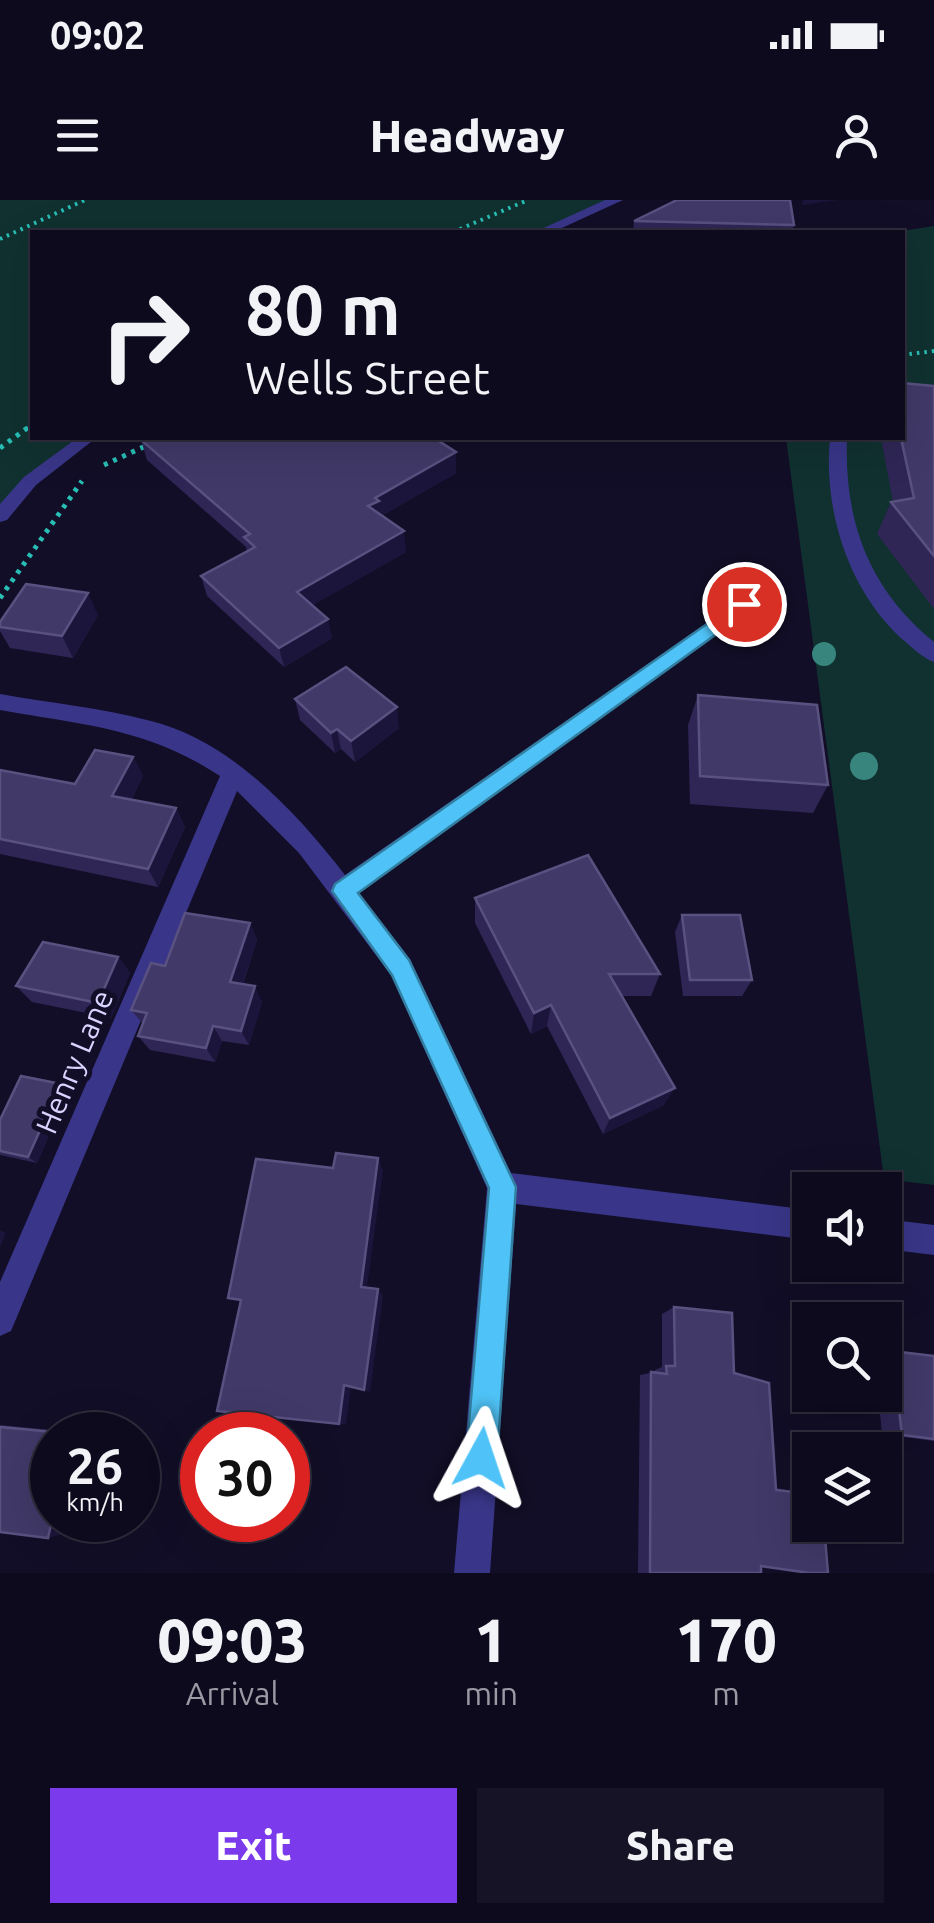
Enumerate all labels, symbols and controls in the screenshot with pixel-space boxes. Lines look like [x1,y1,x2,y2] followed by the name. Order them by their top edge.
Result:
[50,14,145,56] text: 09:02
[50,108,105,163] icon: menu
[829,108,884,163] icon: person
[369,110,565,161] text: Headway
[80,270,210,400] icon: right
[245,270,401,348] text: 80 m
[245,352,490,403] text: Wells Street
[702,562,787,647] pin
[717,577,772,632] icon: arrive
[29,985,119,1138] street label: Henry Lane
[792,1172,902,1542] map controls
[792,1172,902,1282] button: sound
[792,1302,902,1412] button: search
[429,1406,533,1510] position arrow
[180,1412,310,1542] speed limit sign: 30
[792,1432,902,1542] button: layers
[67,1437,123,1493] text: 26
[66,1488,124,1516] text: km/h
[157,1606,307,1673] text: 09:03
[474,1606,508,1673] text: 1
[675,1606,777,1673] text: 170
[186,1675,279,1711] text: Arrival
[464,1675,518,1711] text: min
[712,1675,740,1711] text: m
[50,1788,457,1903] button: Exit
[477,1788,884,1903] button: Share

